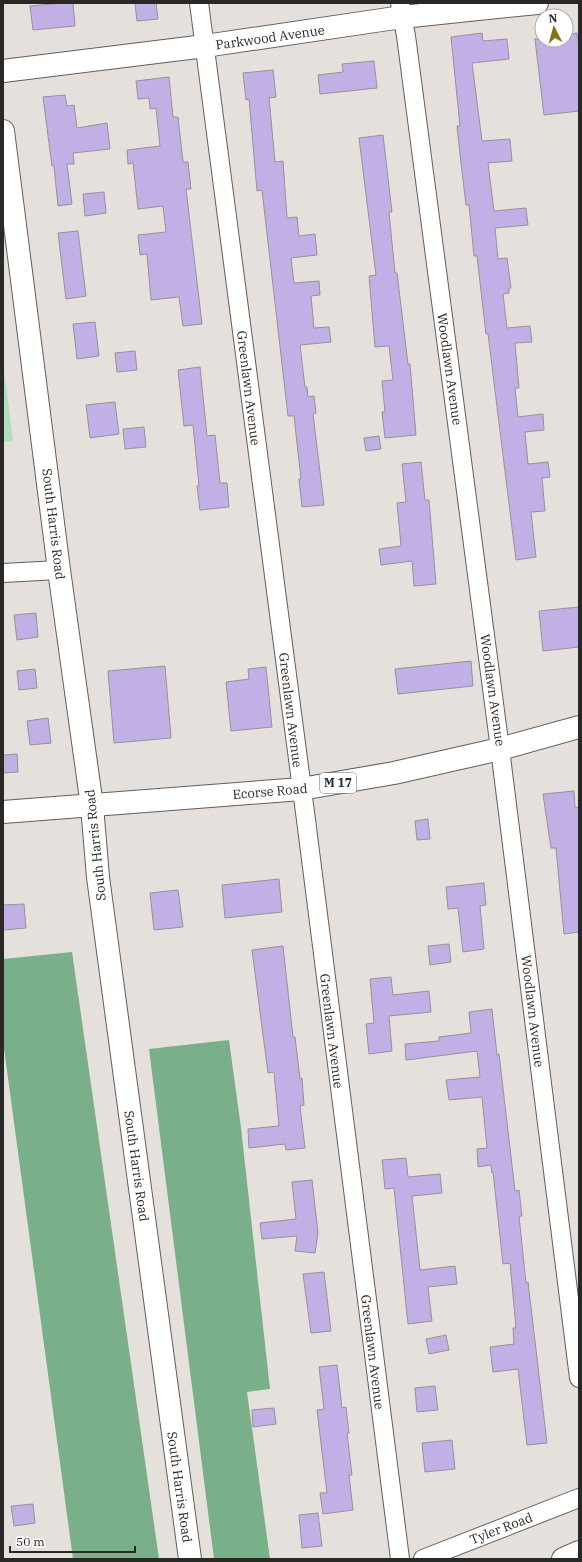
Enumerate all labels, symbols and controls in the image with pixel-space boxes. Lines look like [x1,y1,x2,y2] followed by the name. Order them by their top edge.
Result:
[534,8,574,48] north arrow
[548,11,558,25] text: N
[214,21,326,54] street label: Parkwood Avenue
[433,312,466,426] street label: Woodlawn Avenue
[233,330,264,446] street label: Greenlawn Avenue
[38,467,69,581] street label: South Harris Road
[476,633,509,747] street label: Woodlawn Avenue
[275,652,306,768] street label: Greenlawn Avenue
[320,773,356,793] road number: M 17
[232,780,308,803] street label: Ecorse Road
[81,788,110,902] street label: South Harris Road
[517,954,548,1068] street label: Woodlawn Avenue
[316,973,347,1089] street label: Greenlawn Avenue
[120,1109,153,1223] street label: South Harris Road
[357,1294,388,1410] street label: Greenlawn Avenue
[163,1430,196,1544] street label: South Harris Road
[467,1509,535,1548] street label: Tyler Road
[10,1528,135,1554] scale bar
[16,1534,45,1549] text: 50 m

